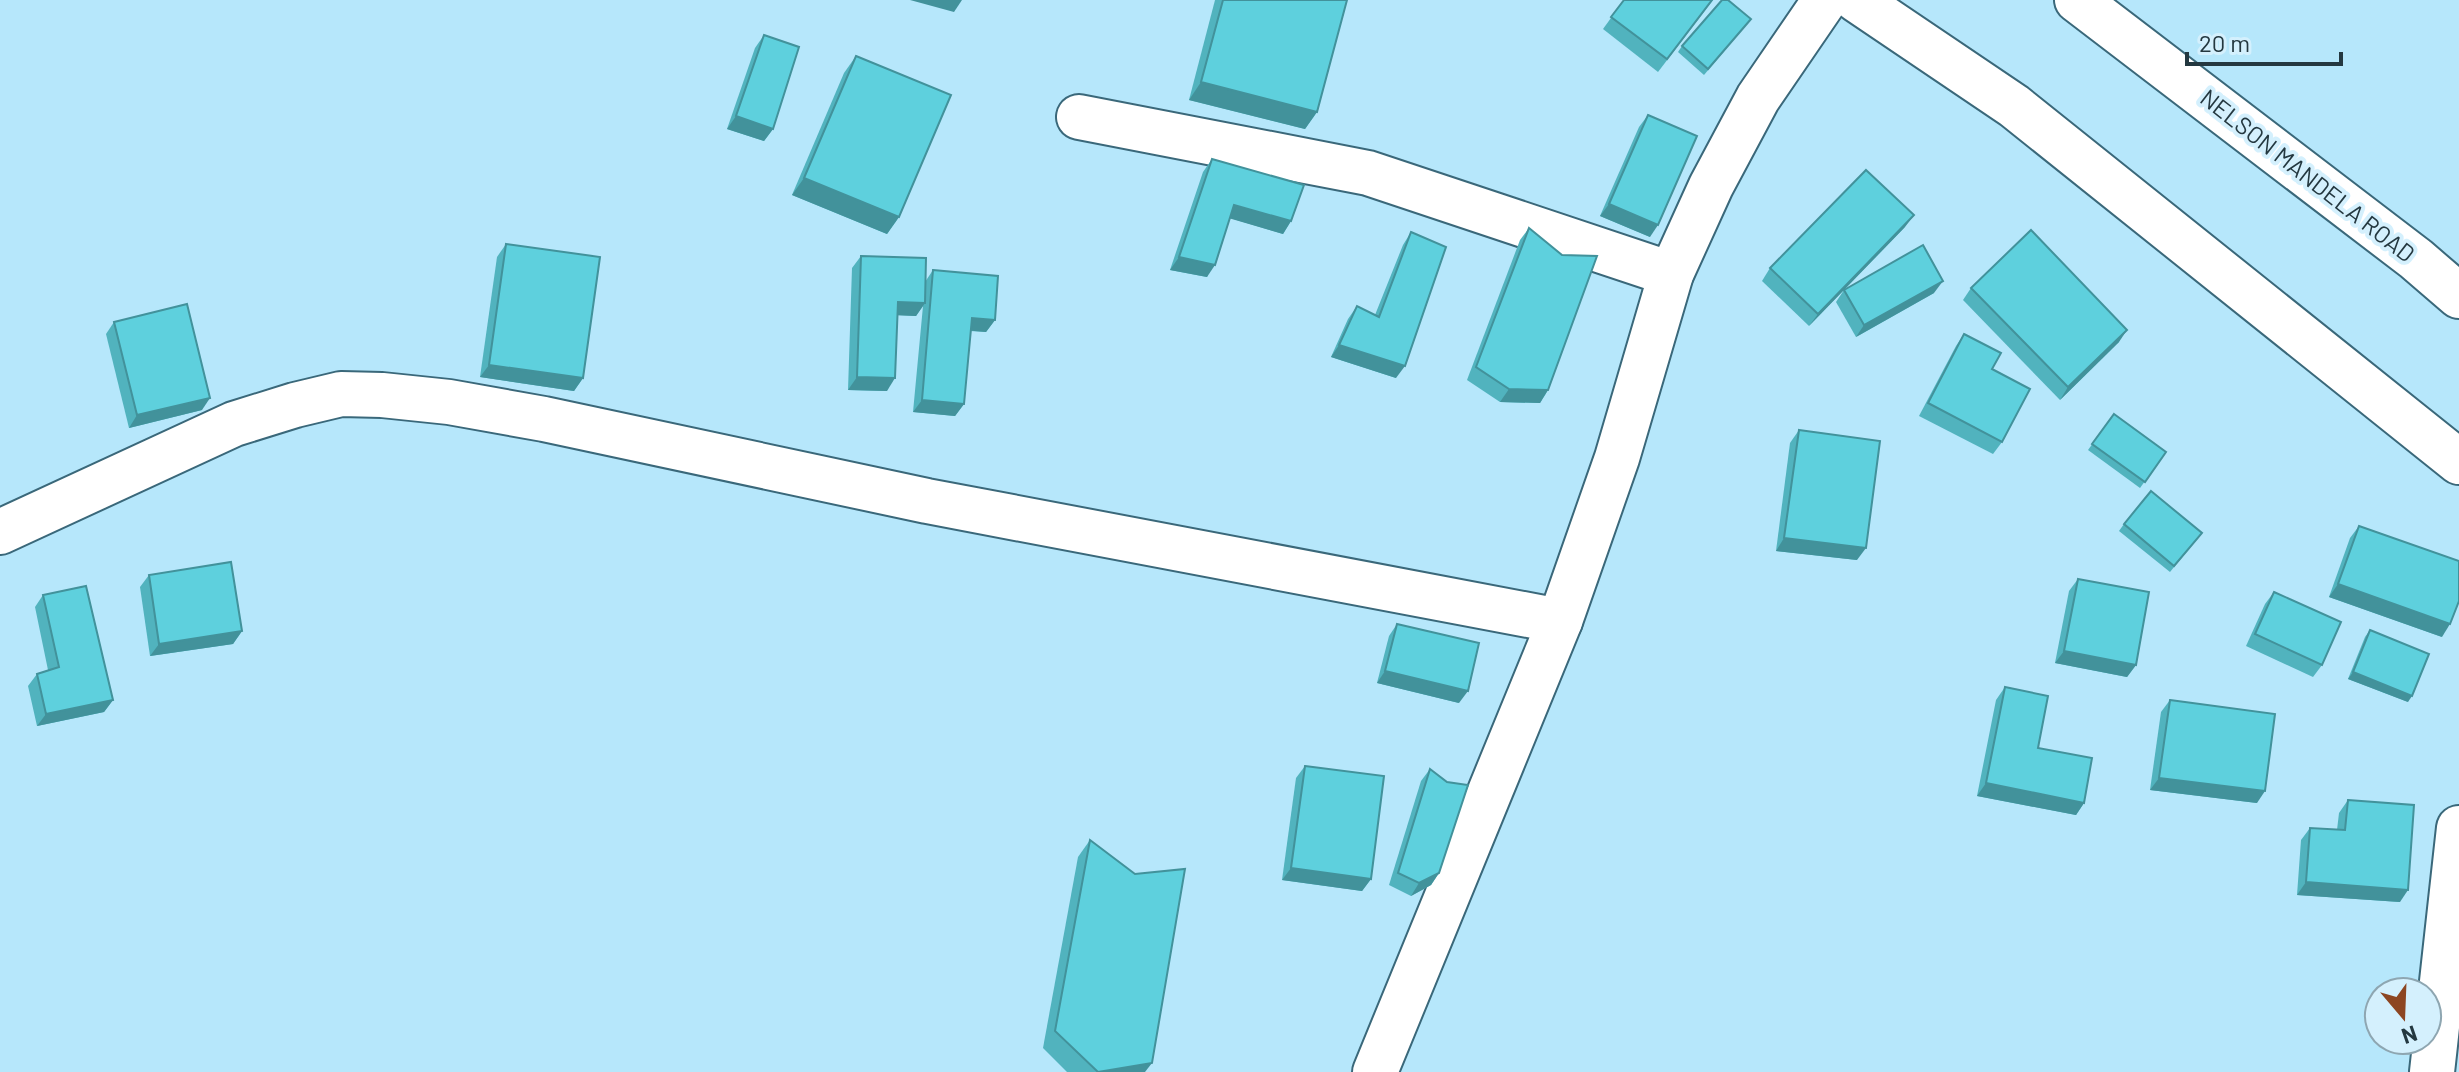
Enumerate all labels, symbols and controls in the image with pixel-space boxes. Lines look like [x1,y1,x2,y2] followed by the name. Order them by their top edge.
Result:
[2187,16,2341,66] scale bar
[2199,28,2250,57] text: 20 m
[2195,82,2421,268] street label: NELSON MANDELA ROAD
[2363,976,2443,1056] north arrow
[2399,1021,2421,1051] text: N

